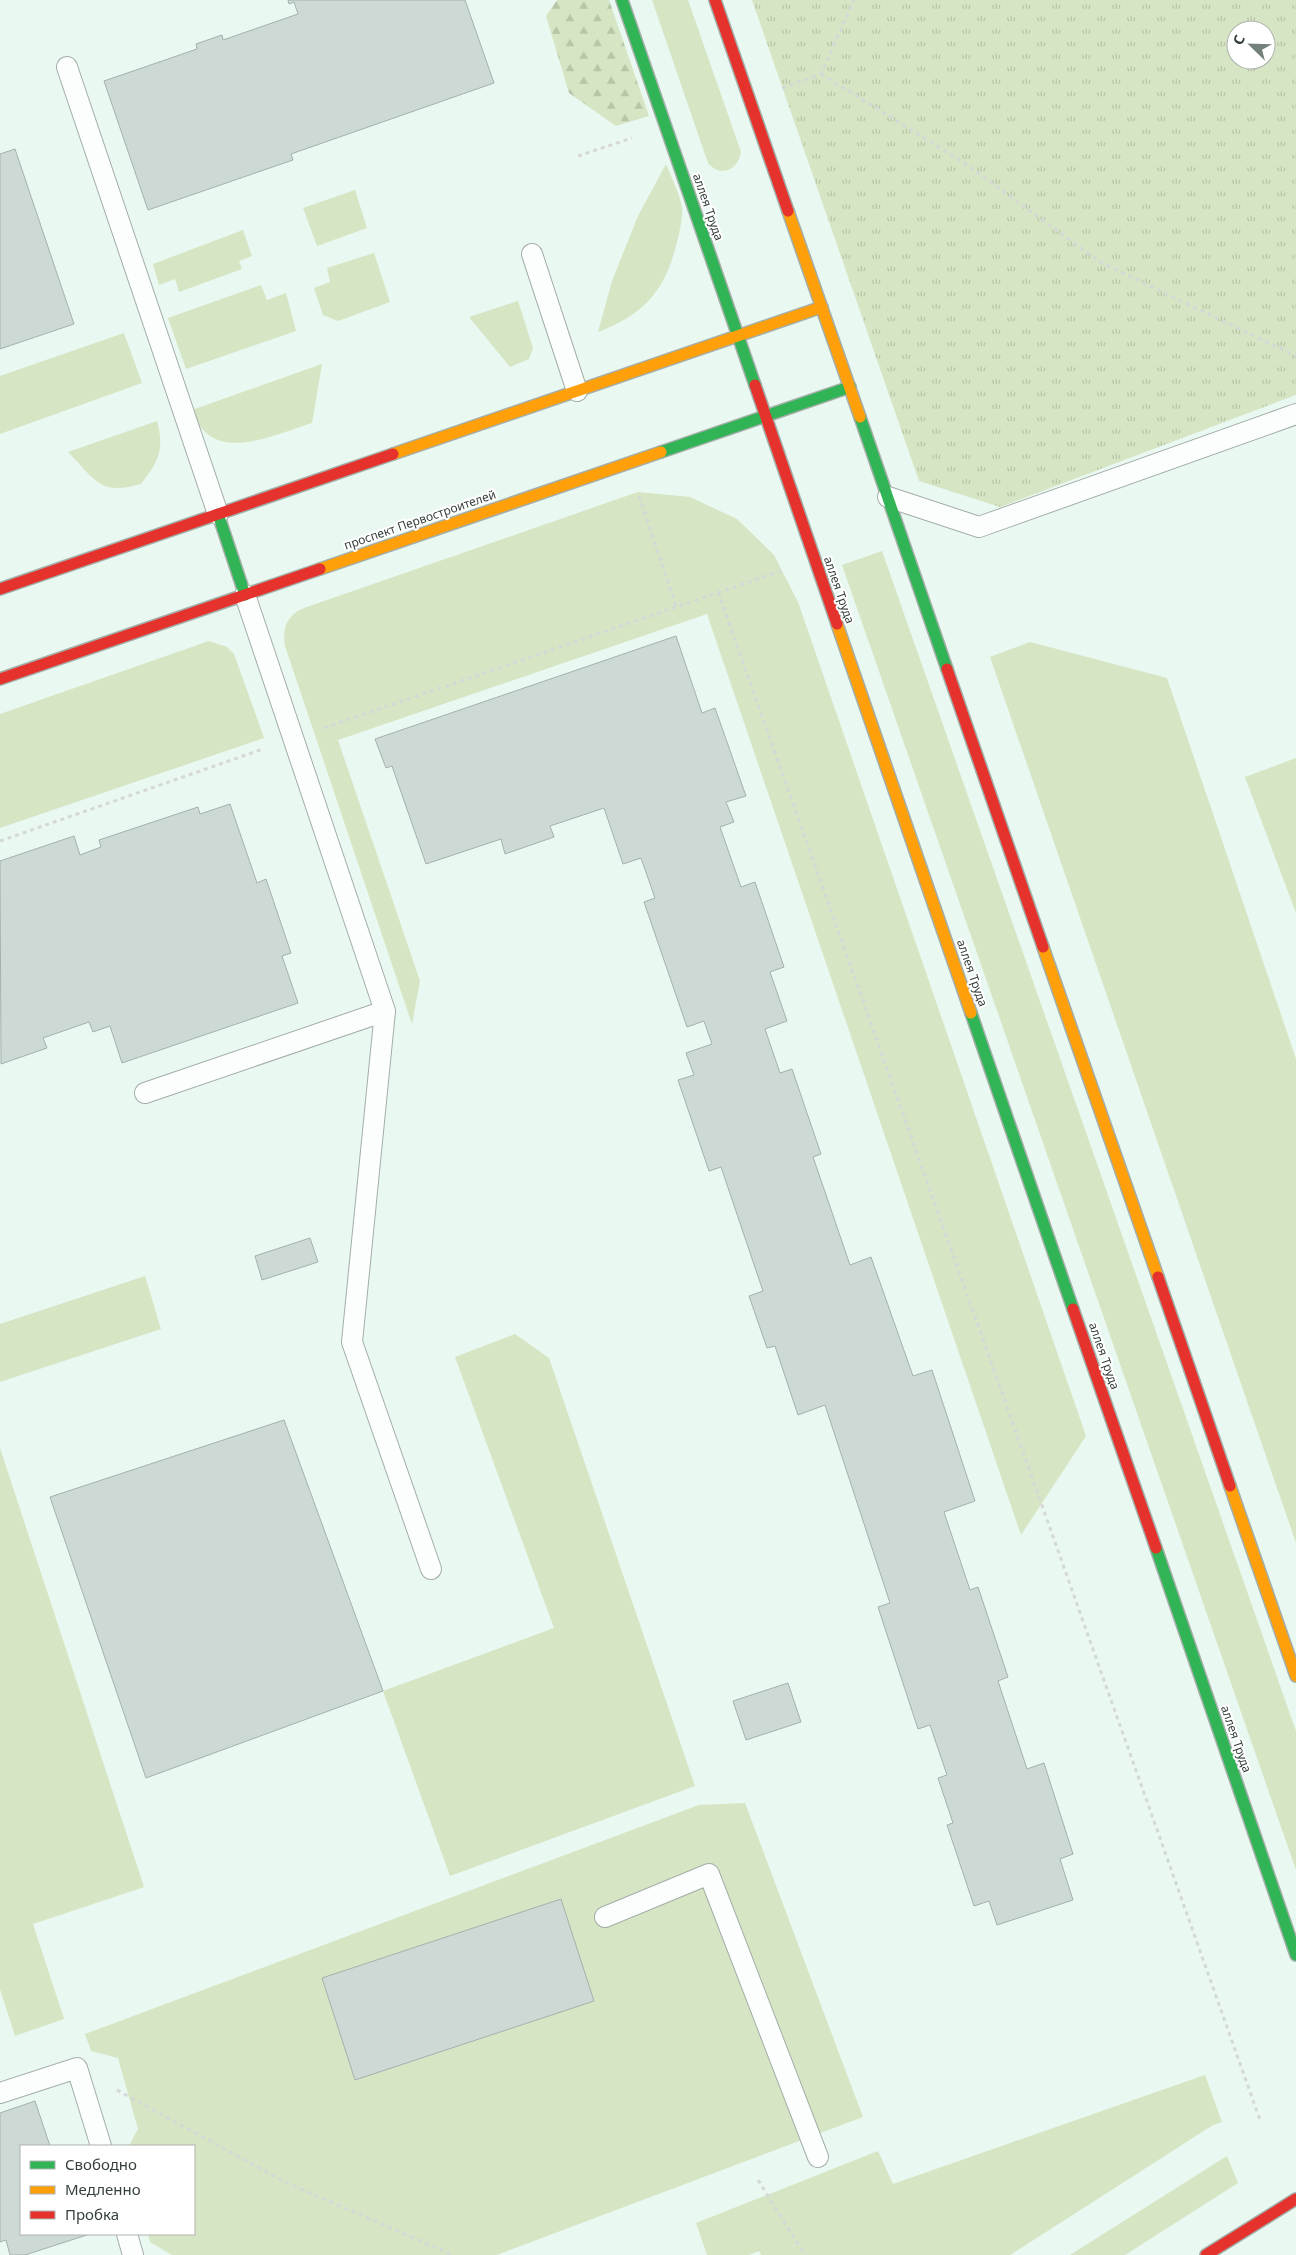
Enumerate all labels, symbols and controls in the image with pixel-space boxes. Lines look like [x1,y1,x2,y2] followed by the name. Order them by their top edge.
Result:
[1226,20,1276,70] north arrow
[1228,32,1249,48] text: С
[689,171,728,243] street label: аллея Труда
[342,485,498,554] street label: проспект Первостроителей
[820,554,859,626] street label: аллея Труда
[953,937,992,1009] street label: аллея Труда
[1085,1320,1124,1392] street label: аллея Труда
[1217,1703,1256,1775] street label: аллея Труда
[20,2145,195,2235] legend
[65,2154,137,2174] text: Свободно
[65,2179,141,2199] text: Медленно
[65,2204,119,2224] text: Пробка

